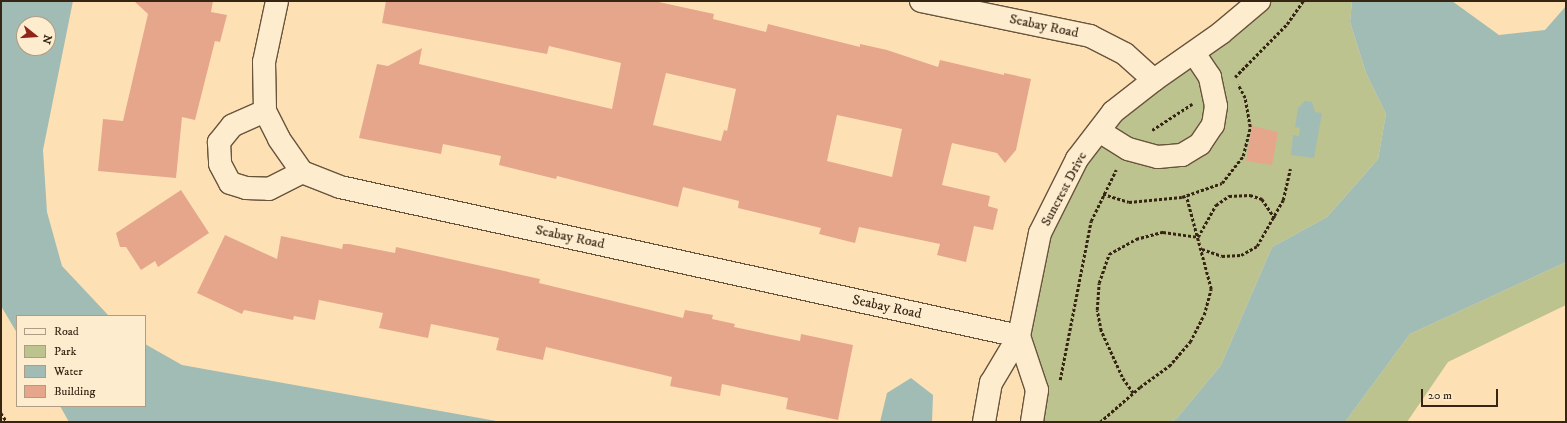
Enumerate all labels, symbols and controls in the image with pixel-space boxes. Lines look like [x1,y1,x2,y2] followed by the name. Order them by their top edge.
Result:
[1008,10,1080,42] street label: Seabay Road
[16,16,56,56] north arrow
[39,33,55,46] text: N
[1037,149,1091,229] street label: Suncrest Drive
[534,221,606,253] street label: Seabay Road
[851,291,923,323] street label: Seabay Road
[16,315,146,407] legend
[54,324,79,339] text: Road
[54,344,76,359] text: Park
[54,364,83,379] text: Water
[1423,381,1500,407] scale bar
[54,384,95,399] text: Building
[1428,388,1452,403] text: 20 m

